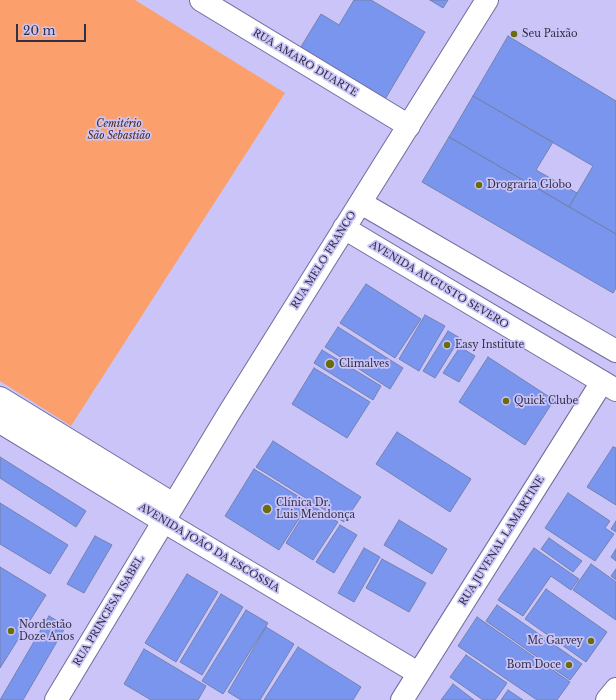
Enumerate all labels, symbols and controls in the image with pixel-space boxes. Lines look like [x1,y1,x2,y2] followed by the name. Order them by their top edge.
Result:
[18,16,88,42] scale bar
[23,23,55,38] text: 20 m
[250,27,360,99] street label: RUA AMARO DUARTE
[522,28,578,40] place label: Seu Paixão
[509,29,519,39] marker: Seu Paixão
[88,118,150,142] park label: Cemitério São Sebastião
[487,179,571,191] place label: Drograria Globo
[474,180,484,190] marker: Drograria Globo
[289,209,359,311] street label: RUA MELO FRANCO
[367,239,511,331] street label: AVENIDA AUGUSTO SEVERO
[455,339,524,351] place label: Easy Institute
[442,340,452,350] marker: Easy Institute
[324,358,336,370] marker: Climalves
[339,358,389,370] place label: Climalves
[514,395,578,407] place label: Quick Clube
[501,396,511,406] marker: Quick Clube
[457,474,547,608] street label: RUA JUVENAL LAMARTINE
[276,497,355,520] place label: Clínica Dr. Luis Mendonça
[136,501,282,595] street label: AVENIDA JOÃO DA ESCÓSSIA
[261,503,273,515] marker: Clínica Dr. Luis Mendonça
[71,554,147,668] street label: RUA PRINCESA ISABEL
[19,619,74,642] place label: Nordestão Doze Anos
[6,626,16,636] marker: Nordestão Doze Anos
[527,635,583,647] place label: Mc Garvey
[586,636,596,646] marker: Mc Garvey
[507,659,561,671] place label: Bom Doce
[564,660,574,670] marker: Bom Doce

